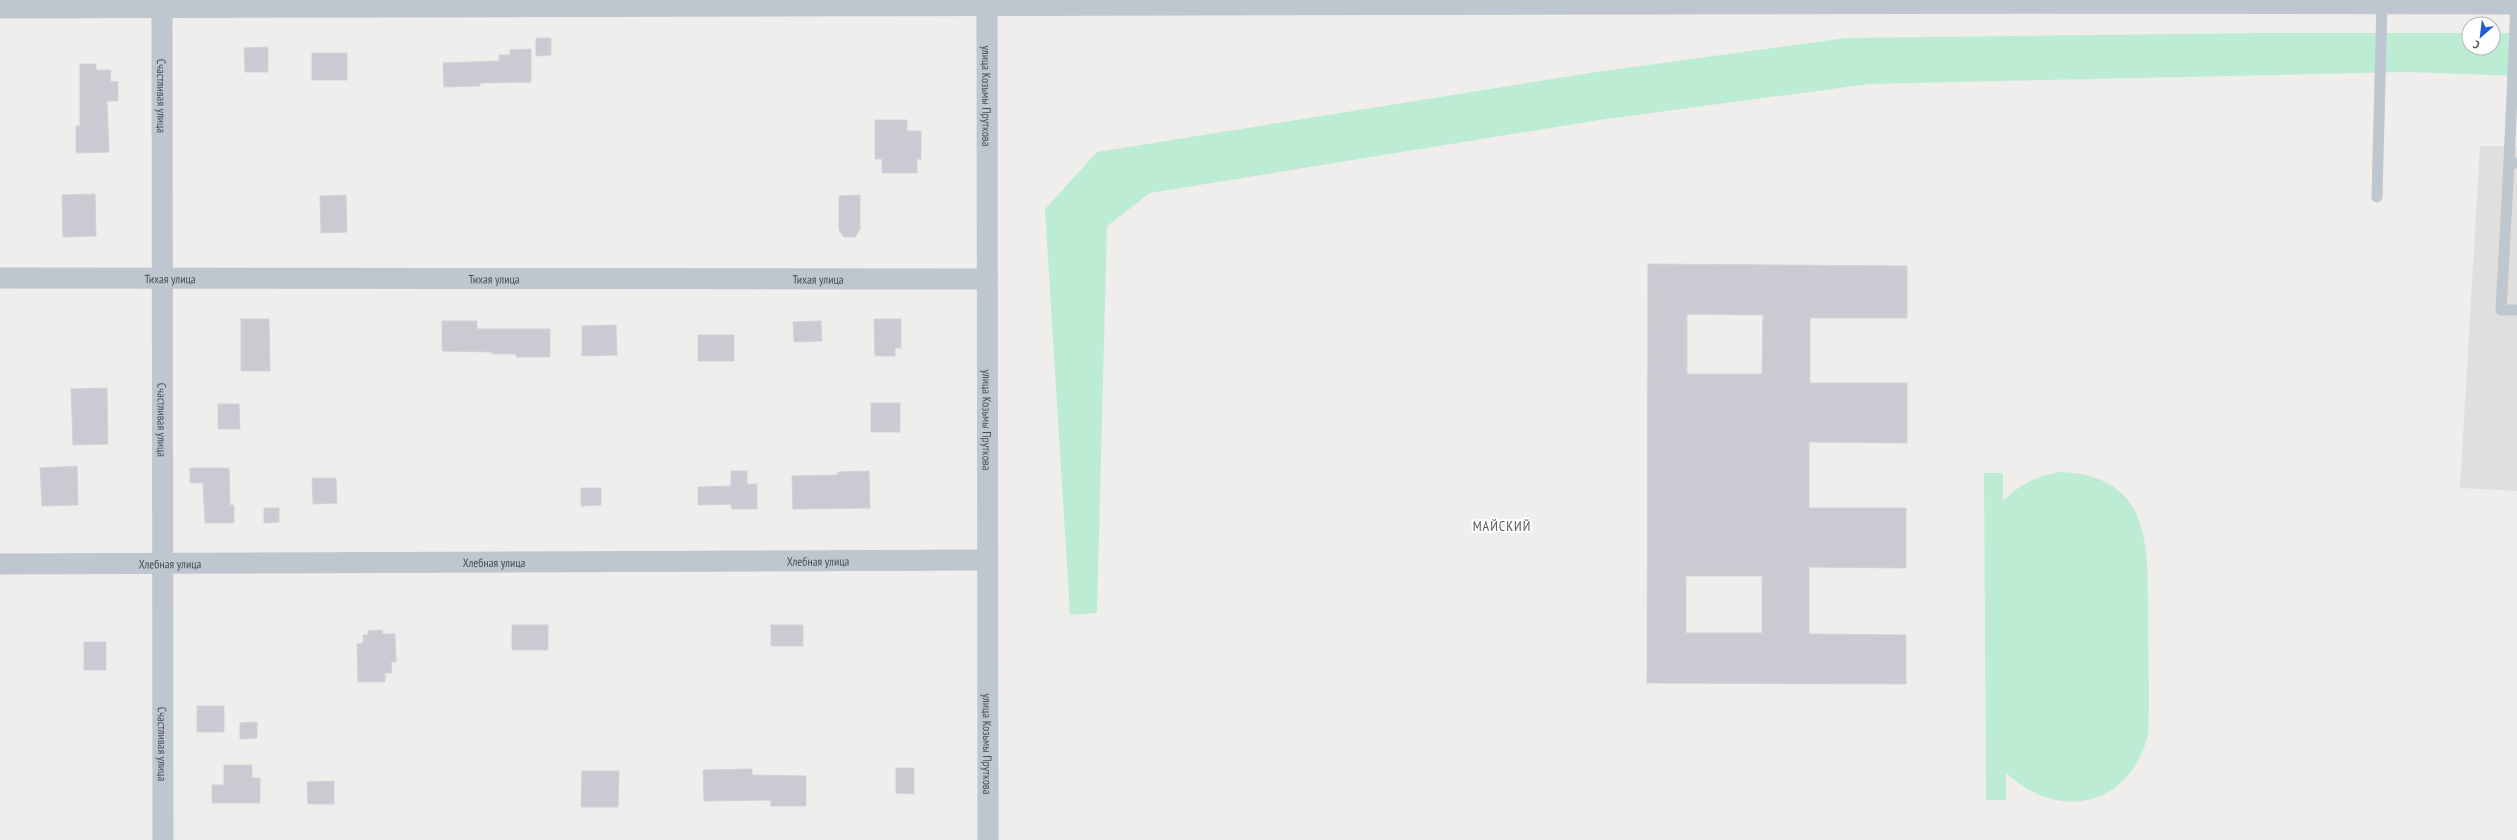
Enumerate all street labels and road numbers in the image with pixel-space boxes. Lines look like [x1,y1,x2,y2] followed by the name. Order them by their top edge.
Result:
[980,45,995,147] street label: улица Козьмы Пруткова
[155,59,170,133] street label: Счастливая улица
[144,271,196,286] street label: Тихая улица
[468,271,520,286] street label: Тихая улица
[792,271,844,286] street label: Тихая улица
[980,369,995,471] street label: улица Козьмы Пруткова
[155,383,170,457] street label: Счастливая улица
[787,553,850,568] street label: Хлебная улица
[463,554,526,570] street label: Хлебная улица
[139,556,202,571] street label: Хлебная улица
[980,693,995,795] street label: улица Козьмы Пруткова
[155,707,170,781] street label: Счастливая улица

